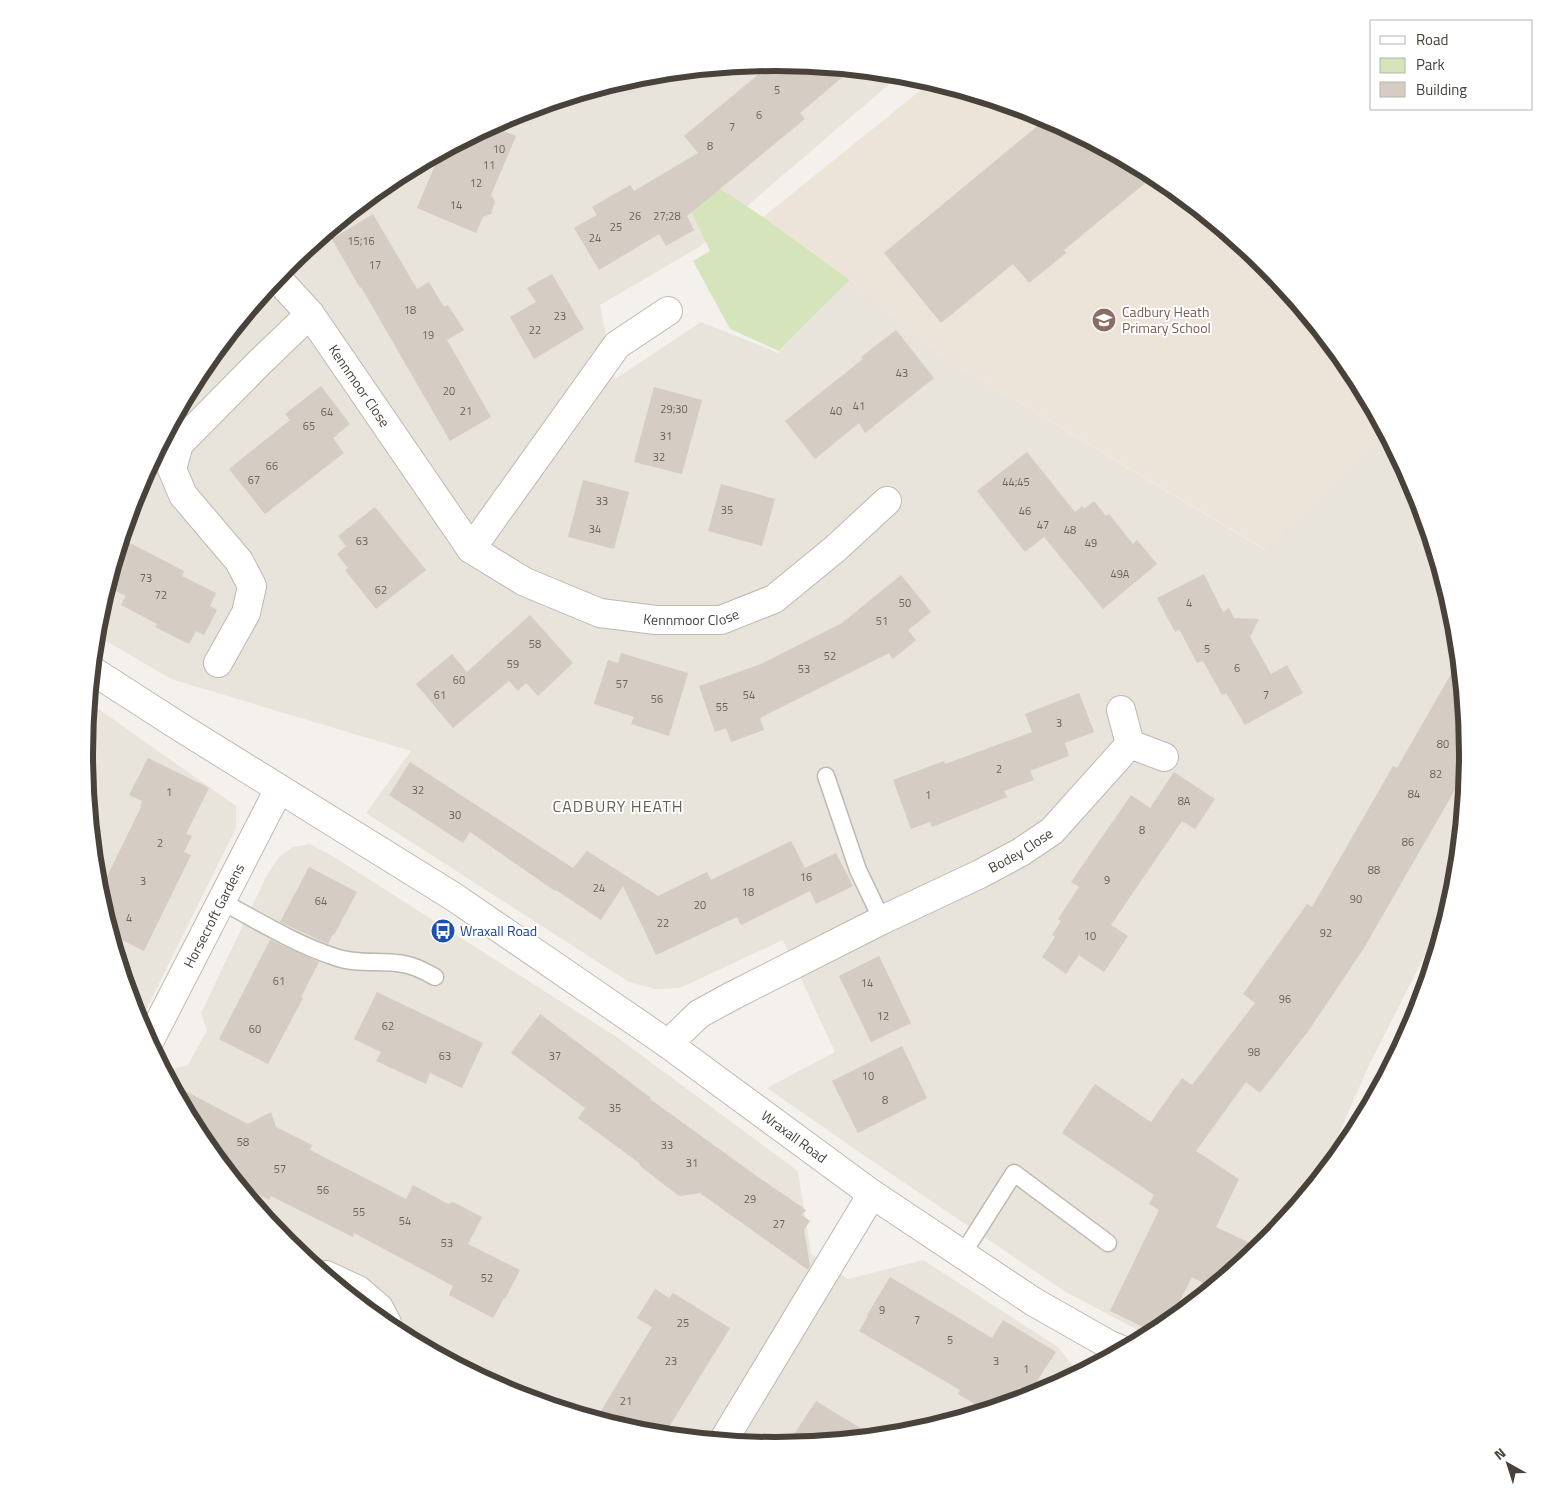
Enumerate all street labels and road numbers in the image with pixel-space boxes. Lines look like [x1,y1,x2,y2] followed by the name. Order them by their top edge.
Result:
[324,340,396,431] street label: Kennmoor Close
[642,603,742,630] street label: Kennmoor Close
[984,822,1057,878] street label: Bodey Close
[178,860,249,971] street label: Horsecroft Gardens
[757,1105,832,1168] street label: Wraxall Road

